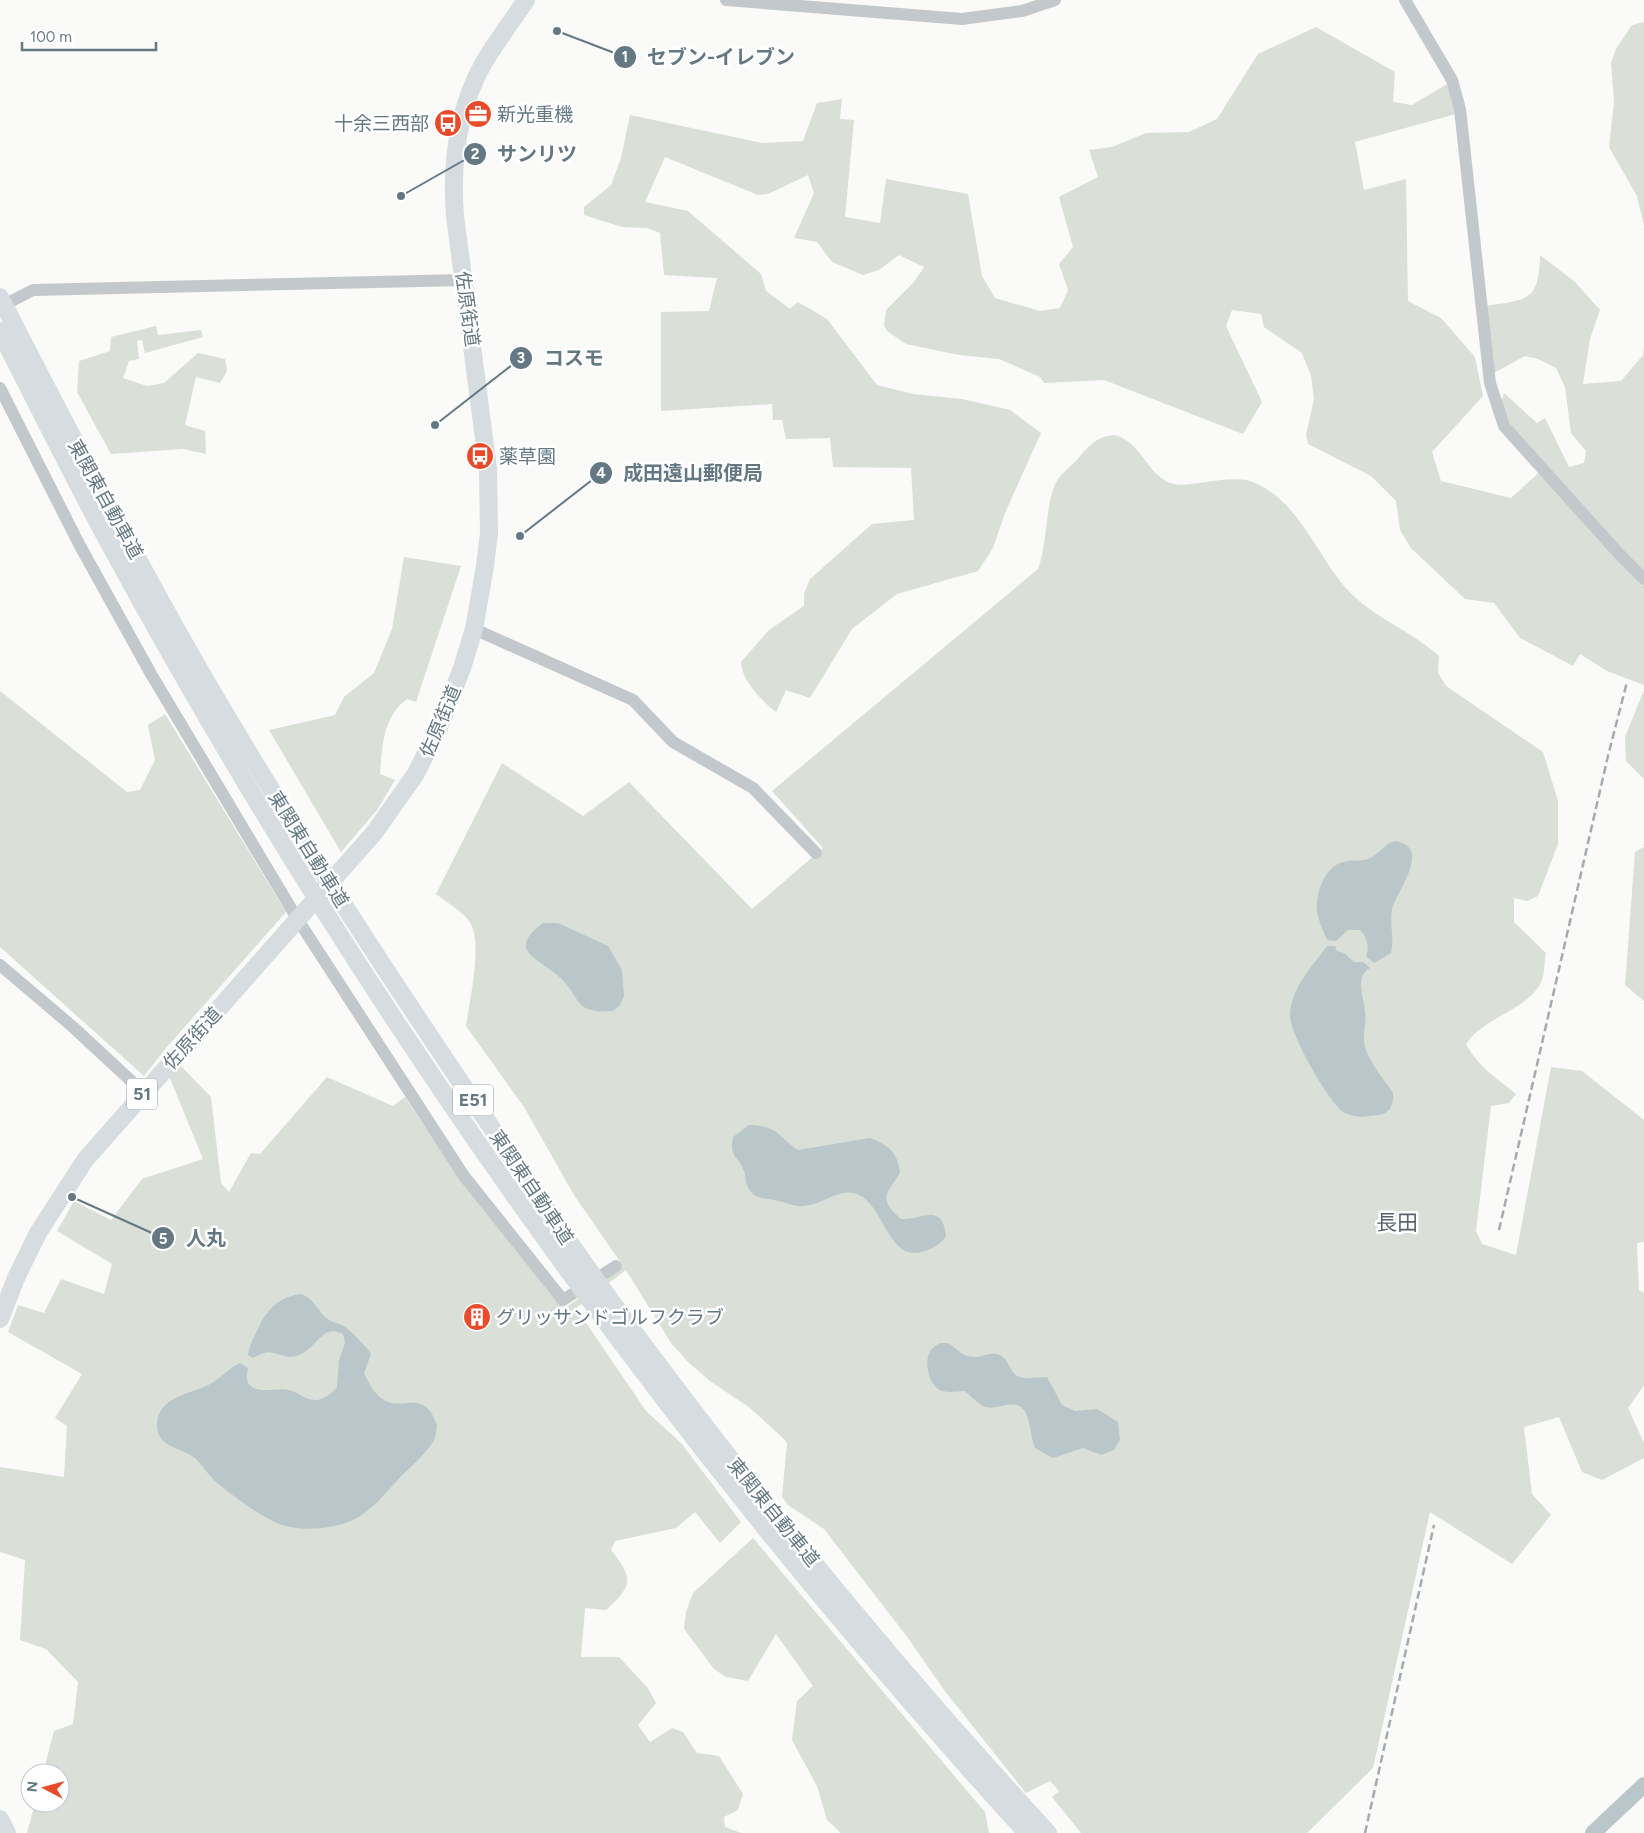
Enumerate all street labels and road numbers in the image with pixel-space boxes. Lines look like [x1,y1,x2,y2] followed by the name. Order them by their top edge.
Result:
[451,270,484,348] street label: 佐原街道
[63,435,148,563] street label: 東関東自動車道
[415,682,466,761] street label: 佐原街道
[264,787,354,912] street label: 東関東自動車道
[158,1002,226,1074] street label: 佐原街道
[127,1078,157,1110] road number: 51
[453,1084,493,1116] road number: E51
[485,1126,578,1249] street label: 東関東自動車道
[723,1453,824,1571] street label: 東関東自動車道

